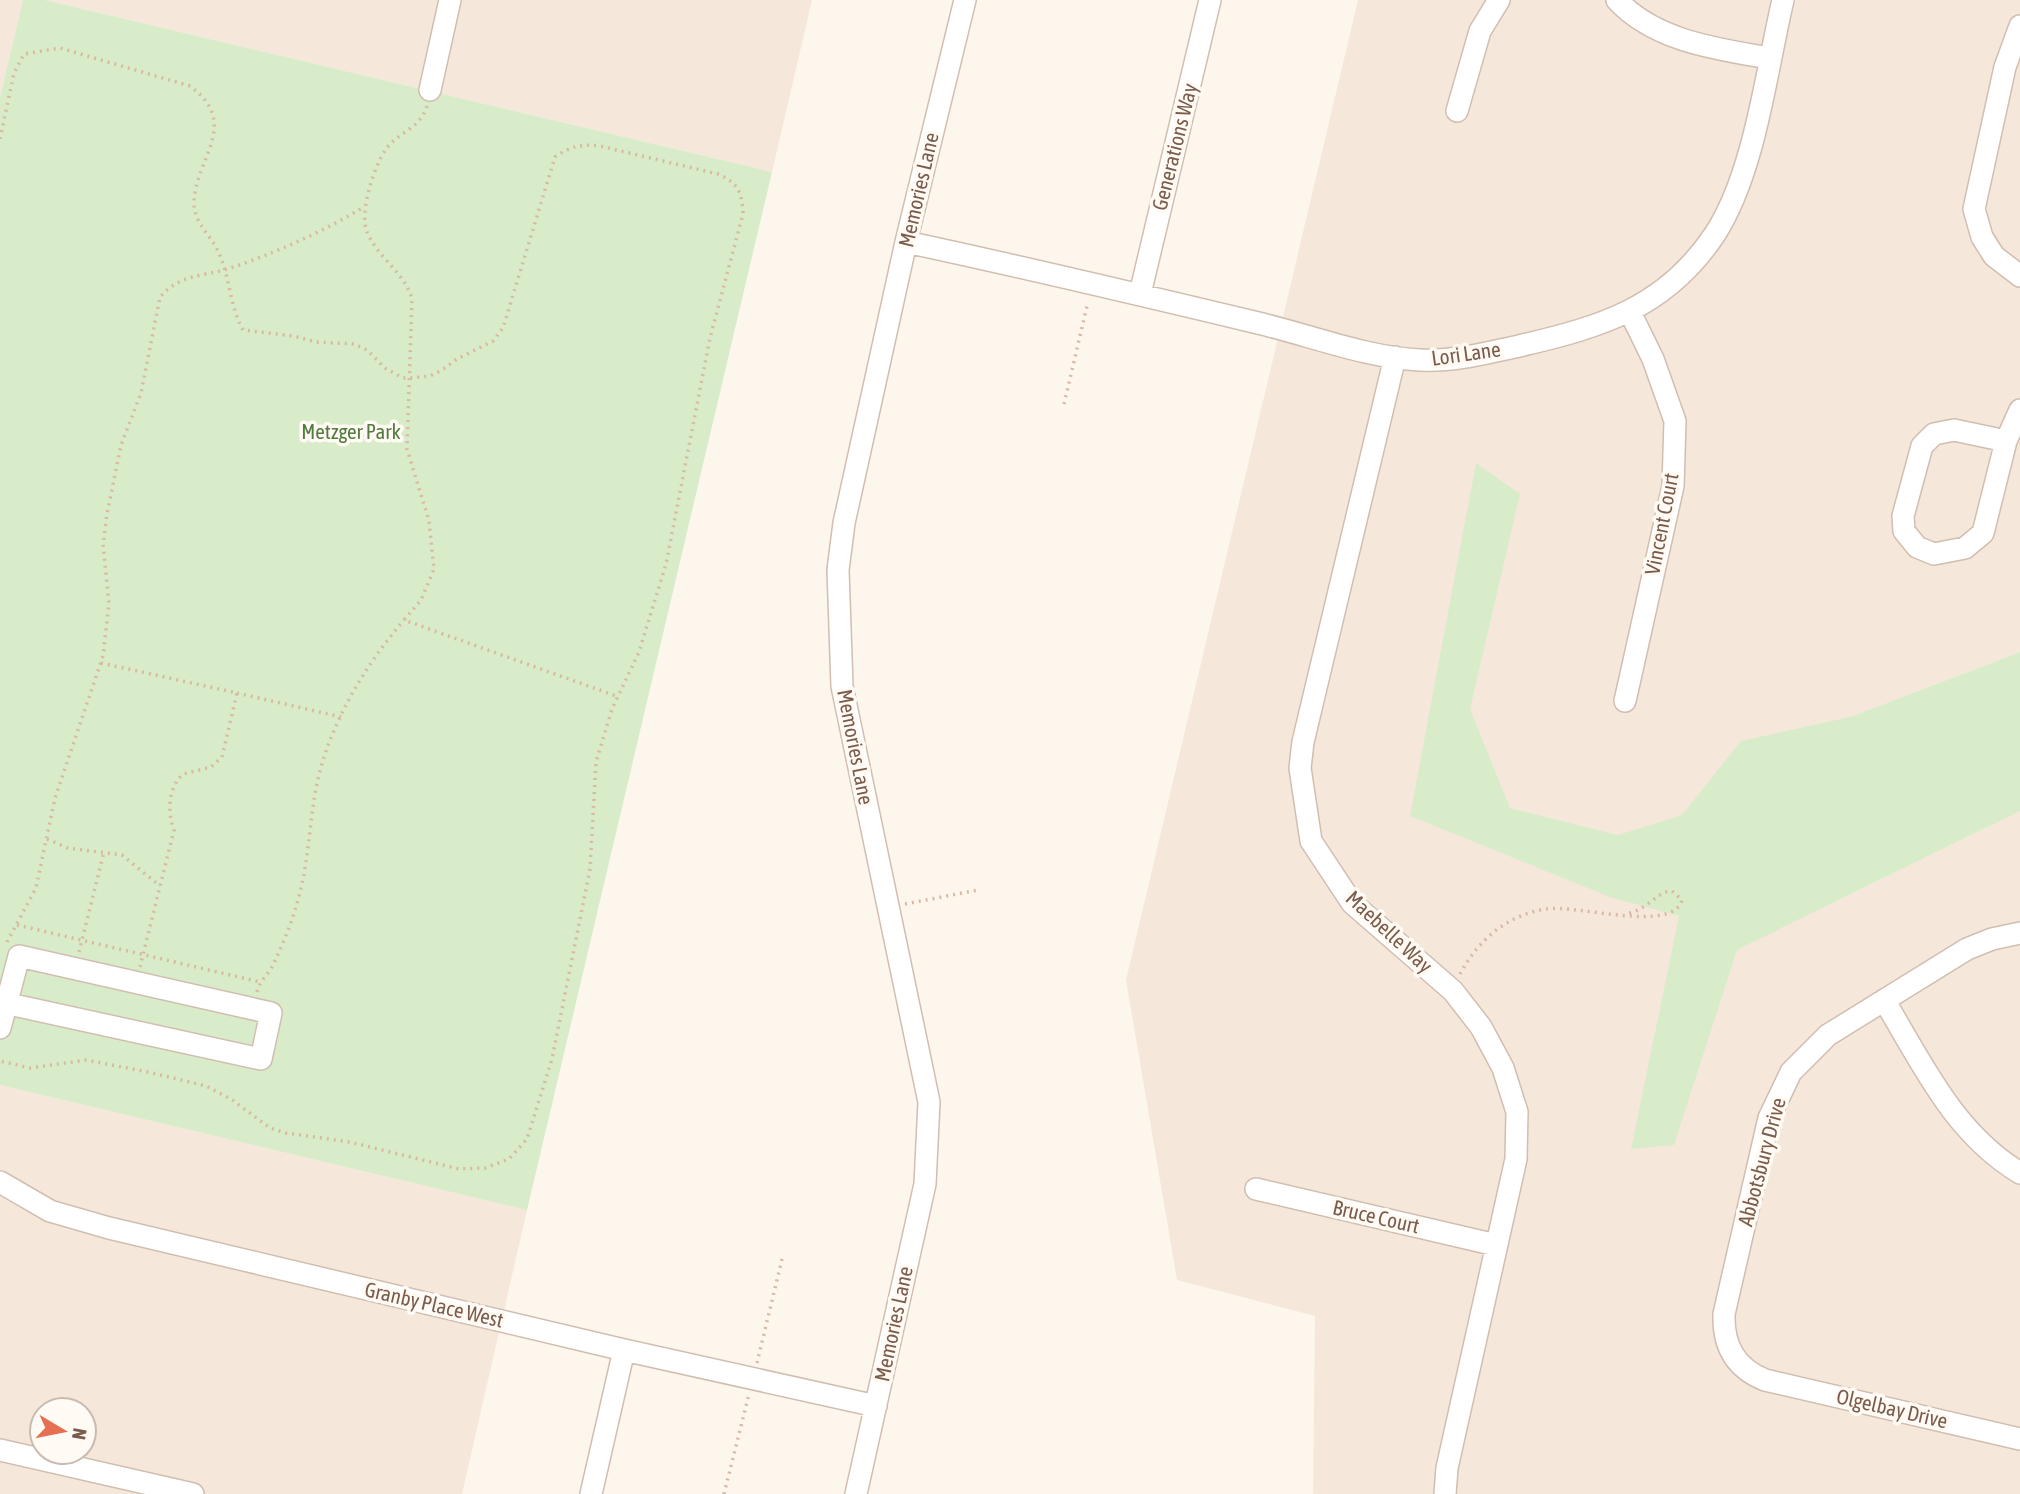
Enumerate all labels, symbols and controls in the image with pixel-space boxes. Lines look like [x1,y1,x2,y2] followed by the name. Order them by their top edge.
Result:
[1147,80,1201,213] street label: Generations Way
[893,130,943,250] street label: Memories Lane
[1430,336,1502,370] street label: Lori Lane
[301,419,401,443] park label: Metzger Park
[1639,471,1683,577] street label: Vincent Court
[833,687,879,807] street label: Memories Lane
[1342,885,1438,978] street label: Maebelle Way
[1732,1095,1790,1229] street label: Abbotsbury Drive
[1331,1194,1422,1238] street label: Bruce Court
[869,1264,917,1384] street label: Memories Lane
[363,1276,506,1332] street label: Granby Place West
[1834,1384,1950,1432] street label: Olgelbay Drive
[28,1396,98,1466] north arrow
[68,1427,92,1441] text: N

